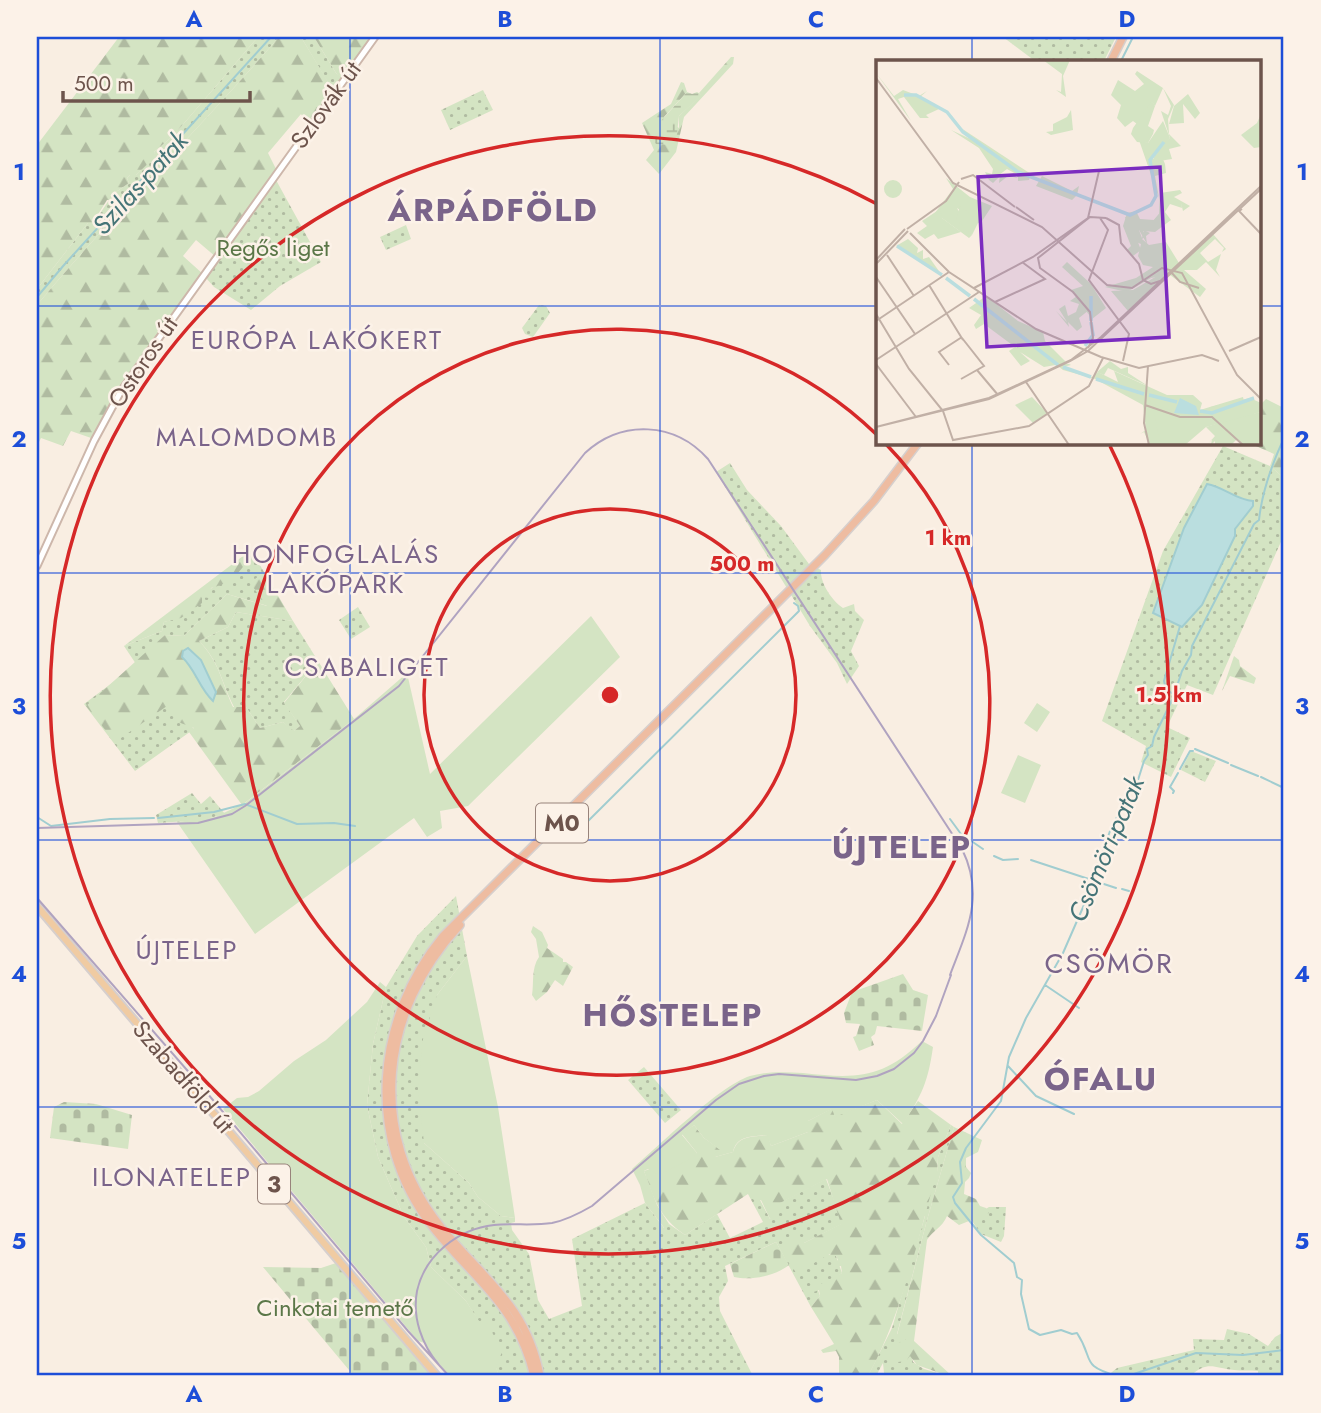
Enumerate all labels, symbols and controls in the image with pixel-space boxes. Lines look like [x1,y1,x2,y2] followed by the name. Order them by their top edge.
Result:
[185,2,203,36] text: A
[497,2,513,36] text: B
[808,2,824,36] text: C
[1119,2,1136,36] text: D
[282,53,370,156] street label: Szlovák út
[63,60,250,104] scale bar
[876,60,1262,444] inset map
[74,69,134,99] text: 500 m
[83,121,198,243] water label: Szilas-patak
[13,155,25,189] text: 1
[1296,155,1308,189] text: 1
[386,187,599,233] district label: ÁRPÁDFÖLD
[216,230,330,265] park label: Regős liget
[99,309,186,414] street label: Ostoros út
[191,321,443,359] district label: EURÓPA LAKÓKERT
[156,418,338,456] district label: MALOMDOMB
[11,422,27,456] text: 2
[1294,422,1310,456] text: 2
[925,523,971,553] text: 1 km
[232,535,440,603] district label: HONFOGLALÁS LAKÓPARK
[710,549,774,579] text: 500 m
[284,648,450,686] district label: CSABALIGET
[1136,680,1202,710] text: 1.5 km
[598,683,622,707] centre of rings
[12,689,26,723] text: 3
[1295,689,1309,723] text: 3
[1058,768,1155,928] water label: Csömöri-patak
[536,804,588,842] road number: M0
[832,824,972,870] district label: ÚJTELEP
[135,931,239,969] district label: ÚJTELEP
[1044,943,1174,984] district label: CSÖMÖR
[11,957,27,991] text: 4
[1294,957,1310,991] text: 4
[583,992,763,1038] district label: HŐSTELEP
[124,1013,242,1141] street label: Szabadföld út
[1044,1056,1158,1102] district label: ÓFALU
[92,1158,252,1196] district label: ILONATELEP
[258,1164,290,1204] road number: 3
[12,1224,26,1258] text: 5
[1295,1224,1309,1258] text: 5
[256,1290,414,1325] park label: Cinkotai temető
[185,1377,203,1411] text: A
[497,1377,513,1411] text: B
[808,1377,824,1411] text: C
[1119,1377,1136,1411] text: D

